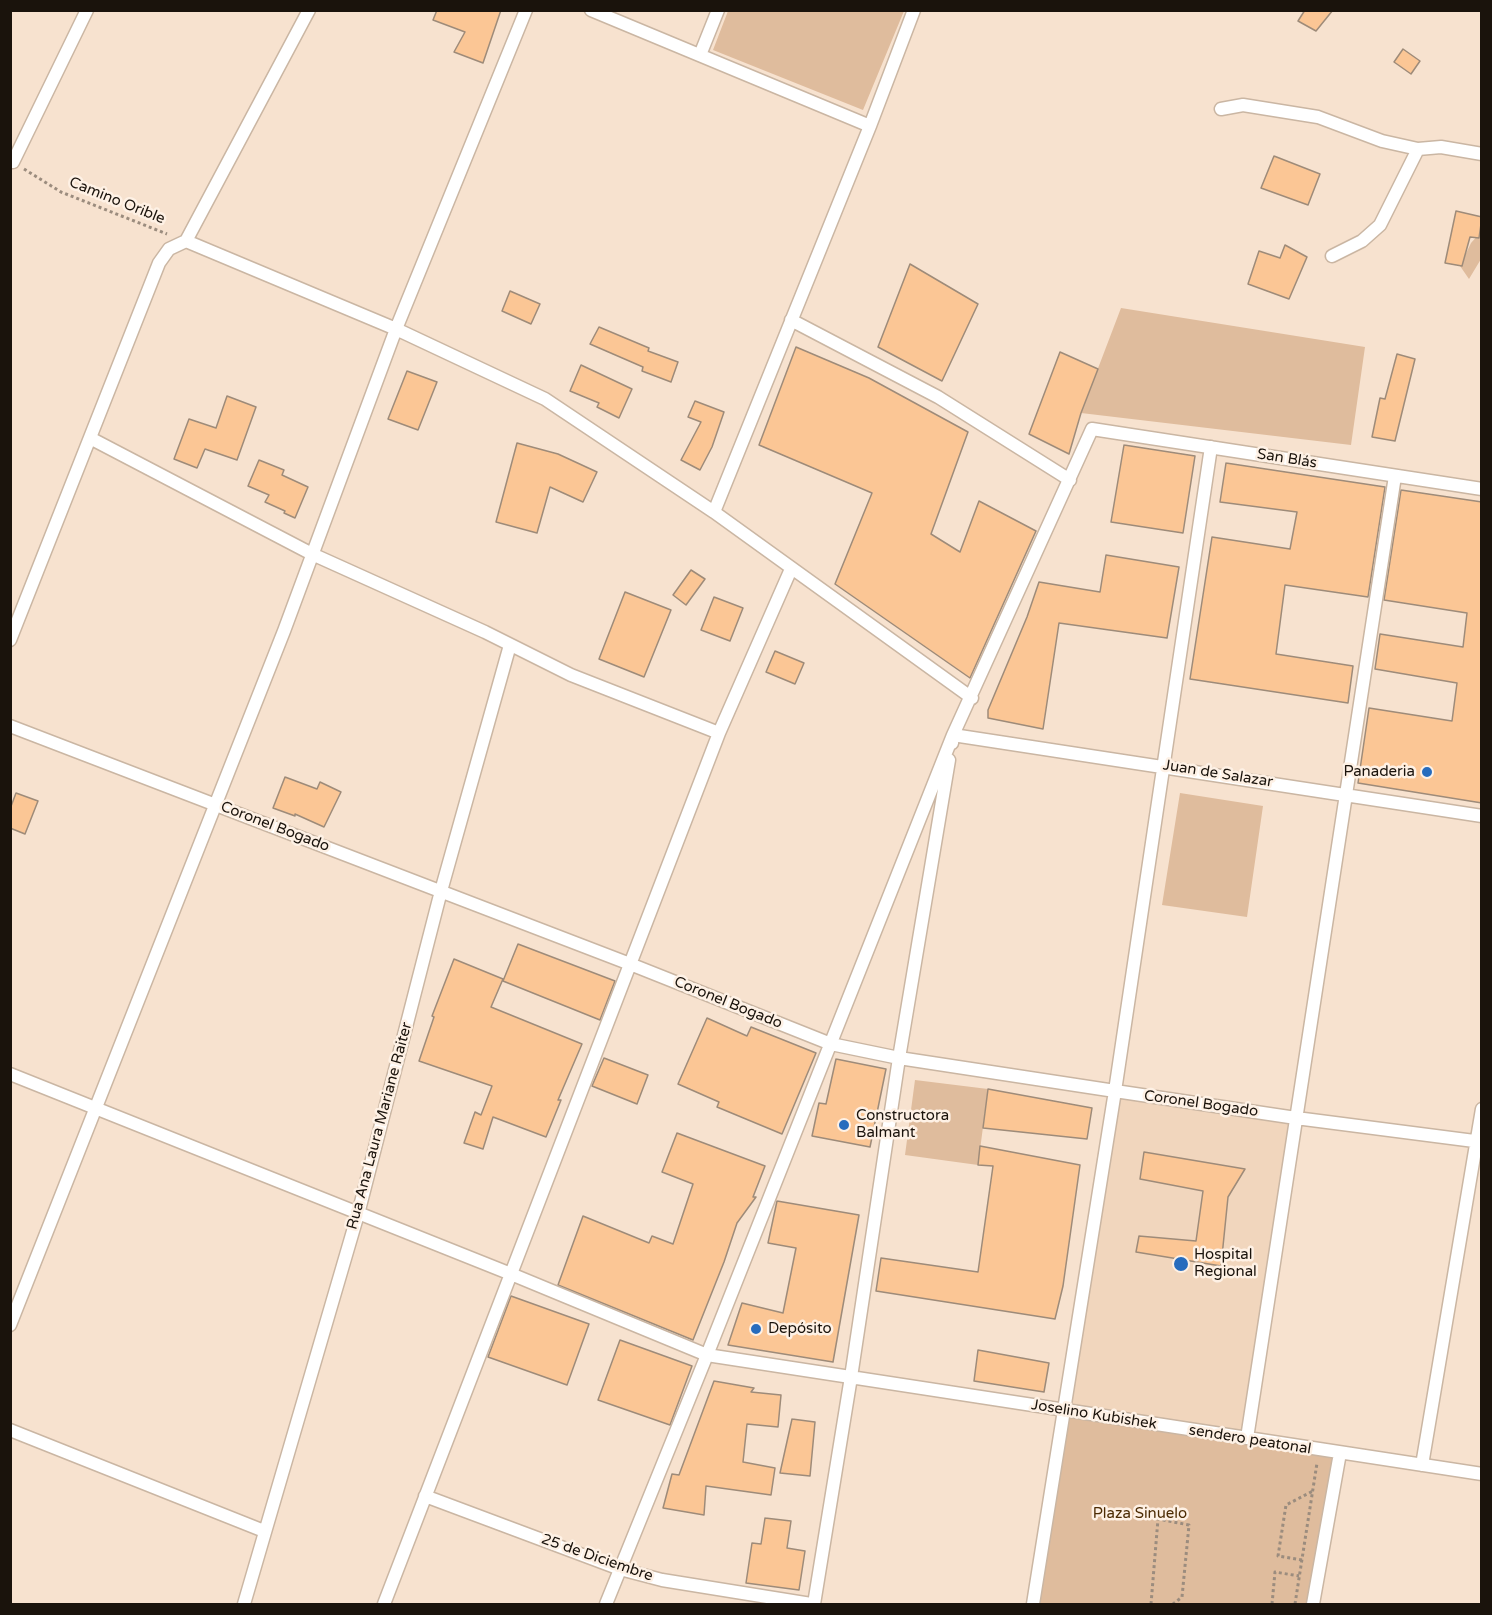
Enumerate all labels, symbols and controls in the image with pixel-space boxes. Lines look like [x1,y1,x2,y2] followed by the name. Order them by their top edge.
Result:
[66,174,168,228] street label: Camino Orible
[1256,445,1318,473] street label: San Blás
[1162,756,1274,792] street label: Juan de Salazar
[1343,763,1415,781] place label: Panaderia
[1420,765,1434,779] marker: Panaderia
[218,798,332,856] street label: Coronel Bogado
[671,973,785,1033] street label: Coronel Bogado
[344,1020,416,1232] street label: Rua Ana Laura Mariane Raiter
[1143,1087,1259,1121] street label: Coronel Bogado
[856,1107,949,1142] place label: Constructora Balmant
[837,1118,851,1132] marker: Constructora Balmant
[1194,1246,1257,1281] place label: Hospital Regional
[1172,1255,1190,1273] marker: Hospital Regional
[768,1320,832,1338] place label: Depósito
[749,1322,763,1336] marker: Depósito
[1030,1396,1158,1434] street label: Joselino Kubishek
[1188,1421,1312,1459] street label: sendero peatonal
[1093,1505,1187,1523] park label: Plaza Sinuelo
[539,1530,655,1586] street label: 25 de Diciembre

